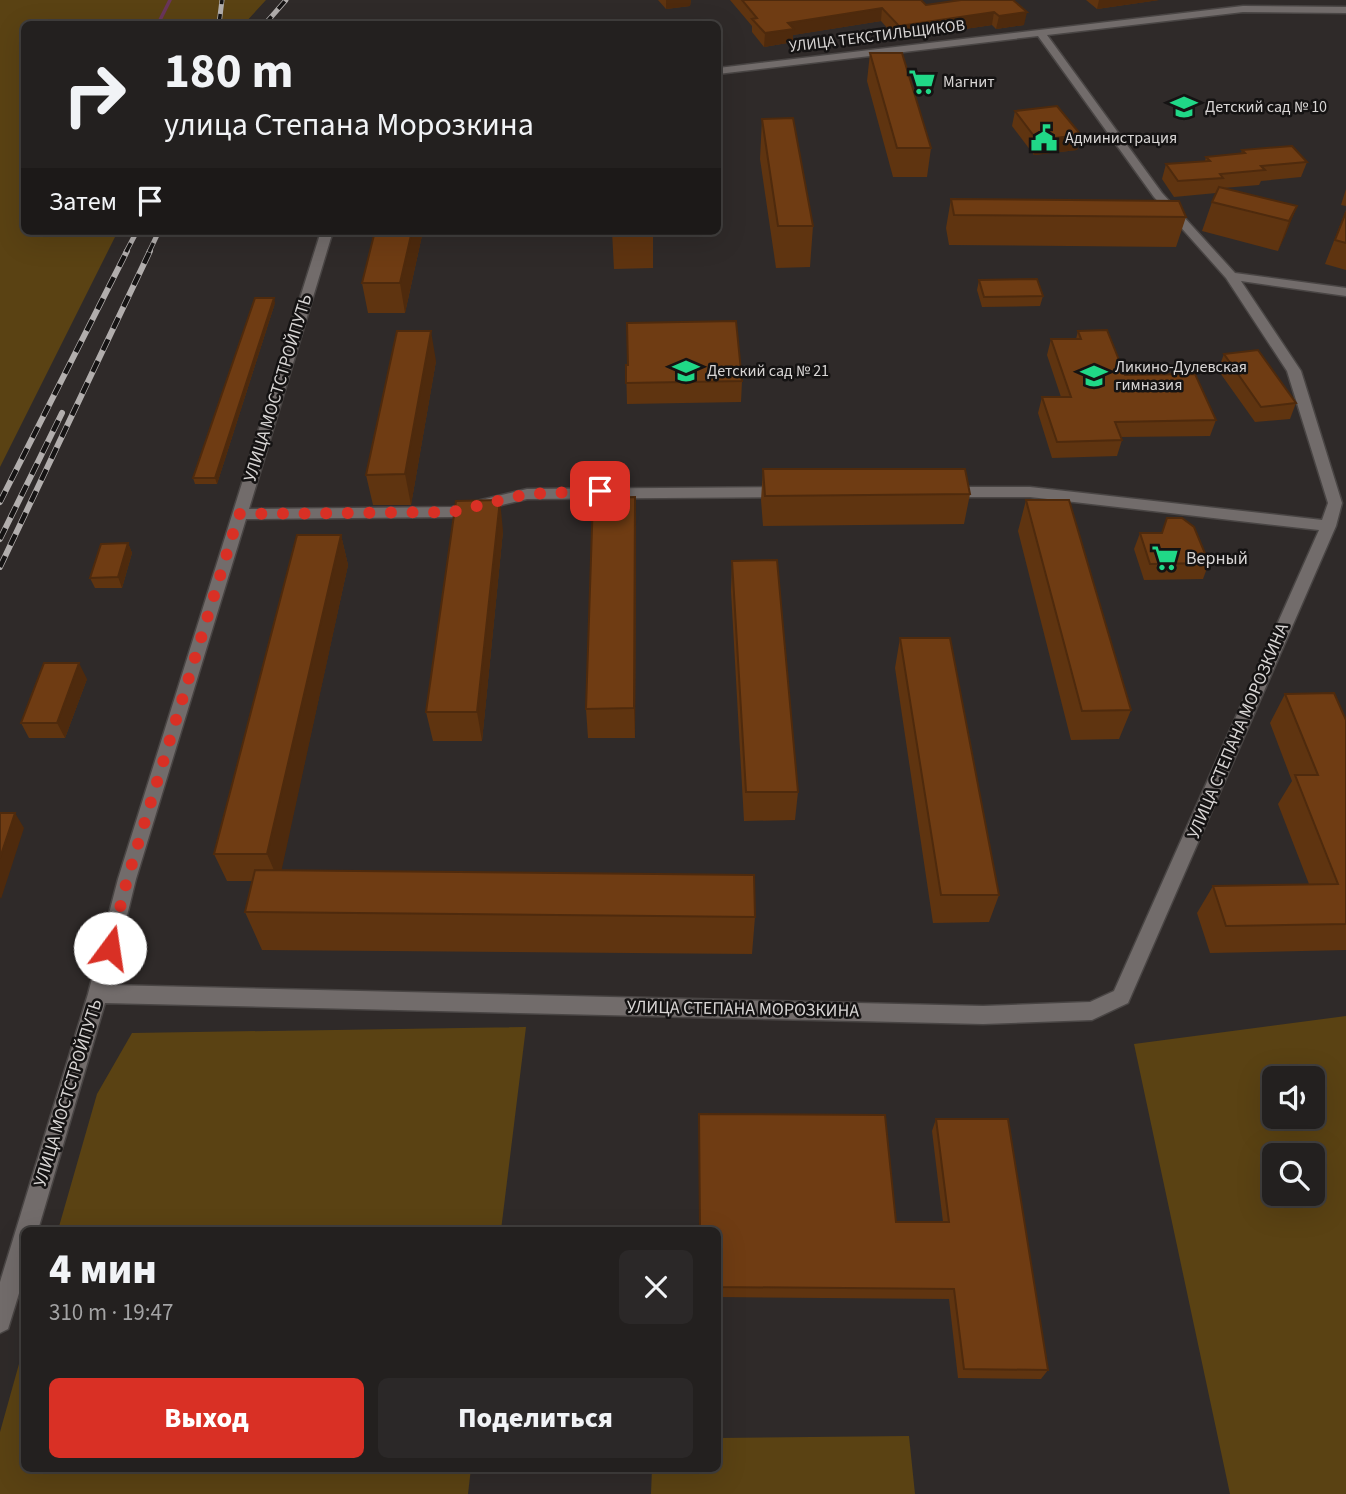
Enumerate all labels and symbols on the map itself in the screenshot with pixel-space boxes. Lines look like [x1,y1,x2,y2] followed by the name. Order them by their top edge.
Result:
[788,14,966,58] street label: УЛИЦА ТЕКСТИЛЬЩИКОВ
[907,67,937,97] supermarket icon: Магнит
[943,71,995,93] place label: Магнит
[1169,92,1199,122] school or university icon: Детский сад № 10
[1205,96,1327,118] place label: Детский сад № 10
[1029,123,1059,153] public building icon: Администрация
[1065,127,1177,149] place label: Администрация
[238,291,318,485] street label: УЛИЦА МОСТСТРОЙПУТЬ
[671,356,701,386] school or university icon: Детский сад № 21
[1115,356,1247,396] place label: Ликино-Дулевская гимназия
[707,360,829,382] place label: Детский сад № 21
[1079,361,1109,391] school or university icon: Ликино-Дулевская гимназия
[570,461,630,521] pin
[1150,543,1180,573] supermarket icon: Верный
[1186,546,1248,571] place label: Верный
[1181,619,1295,843] street label: УЛИЦА СТЕПАНА МОРОЗКИНА
[73,911,147,985] position arrow
[627,994,859,1024] street label: УЛИЦА СТЕПАНА МОРОЗКИНА
[28,996,108,1190] street label: УЛИЦА МОСТСТРОЙПУТЬ

